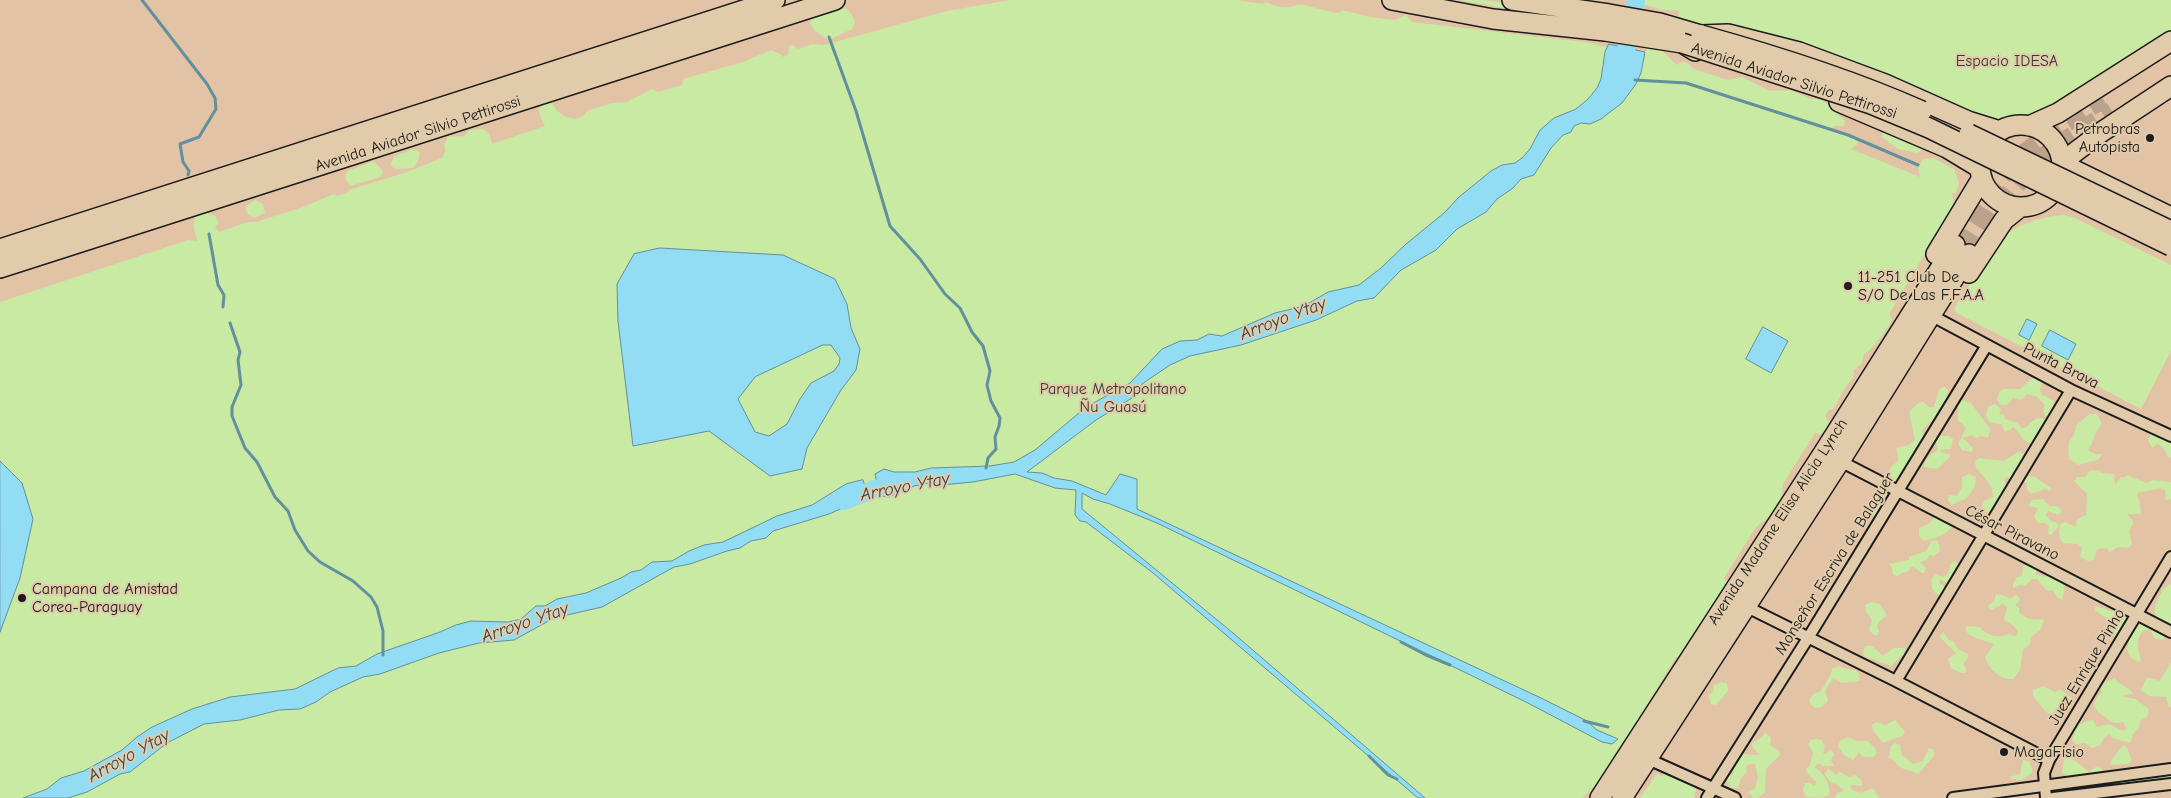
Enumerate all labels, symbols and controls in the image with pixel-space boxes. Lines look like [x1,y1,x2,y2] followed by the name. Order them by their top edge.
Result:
[1689,39,1899,123] street label: Avenida Aviador Silvio Pettirossi
[1956,51,2058,71] park label: Espacio IDESA
[313,92,523,176] street label: Avenida Aviador Silvio Pettirossi
[2075,119,2140,157] place label: Petrobras Autopista
[2144,132,2156,144] marker: Petrobras Autopista
[1858,267,1984,305] place label: 11-251 Club De S/O De Las F.F.A.A
[1842,280,1854,292] marker: 11-251 Club De S/O De Las F.F.A.A
[1237,293,1329,345] water label: Arroyo Ytay
[2020,339,2102,393] street label: Punta Brava
[1040,379,1186,417] park label: Parque Metropolitano Ñu Guasú
[1704,415,1852,629] street label: Avenida Madame Elisa Alicia Lynch
[858,468,952,506] water label: Arroyo Ytay
[1771,469,1899,659] street label: Monseñor Escriva de Balaguer
[1962,501,2062,565] street label: César Piravano
[32,579,178,617] place label: Campana de Amistad Corea-Paraguay
[16,592,28,604] marker: Campana de Amistad Corea-Paraguay
[479,598,571,648] water label: Arroyo Ytay
[2045,605,2129,729] street label: Juez Enrique Pinho
[84,725,174,787] water label: Arroyo Ytay
[2014,742,2084,762] place label: MagaFisio
[1998,746,2010,758] marker: MagaFisio

